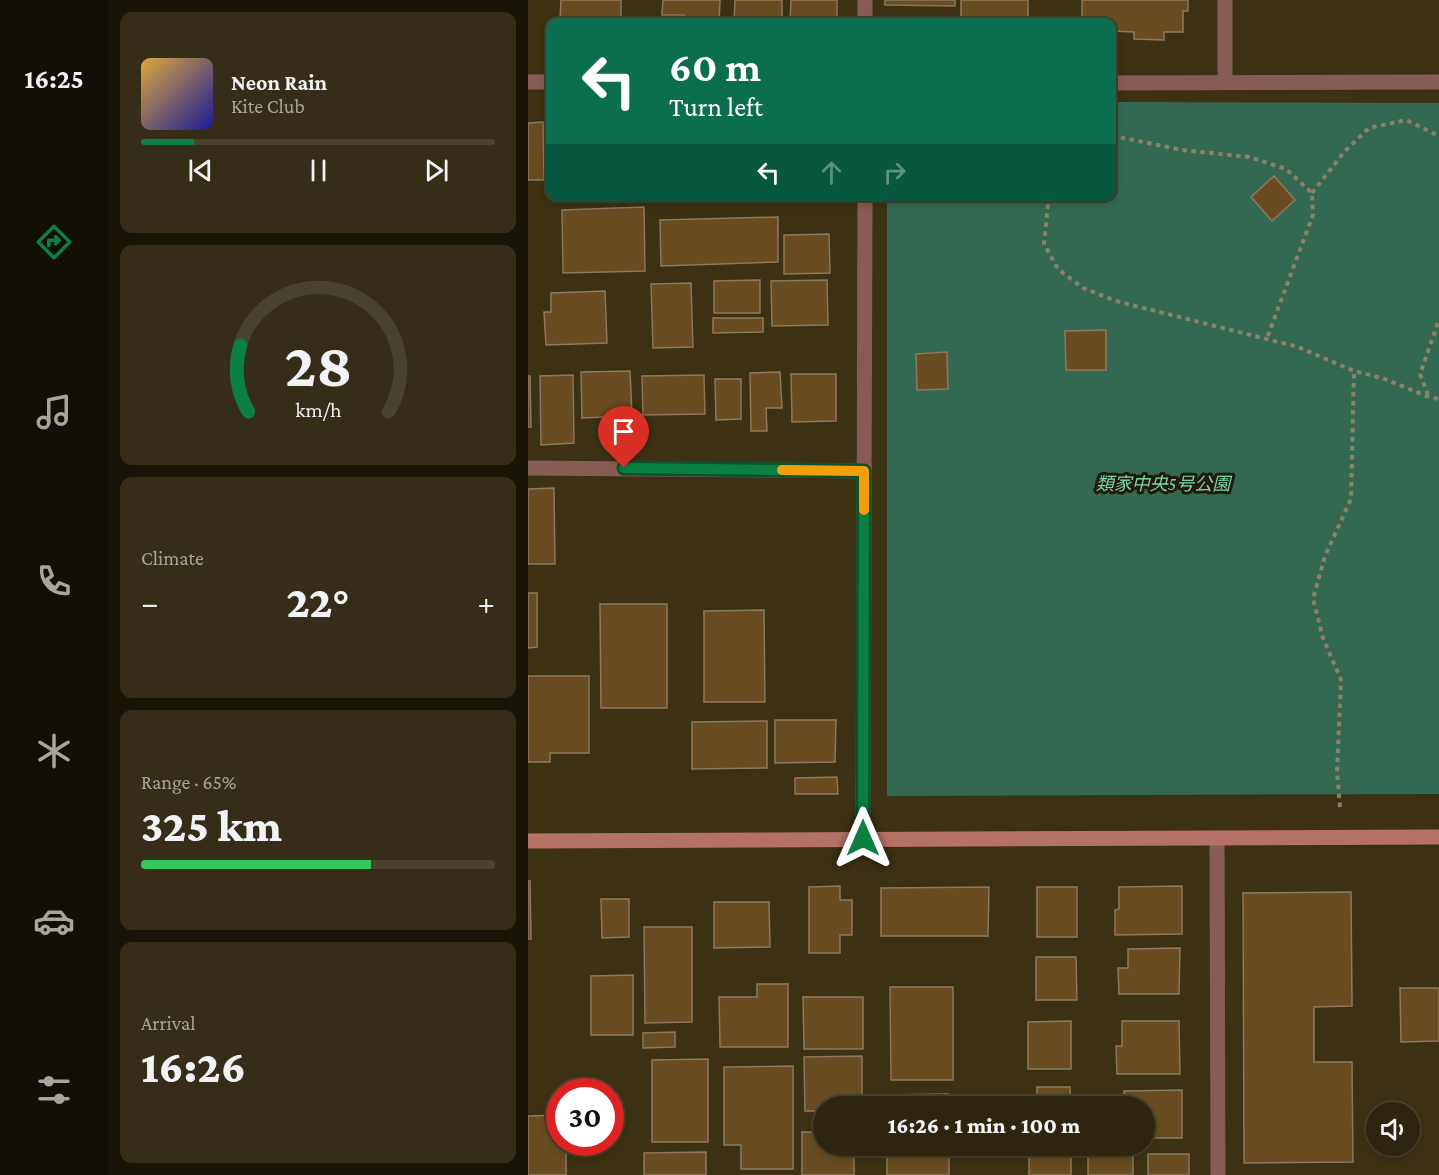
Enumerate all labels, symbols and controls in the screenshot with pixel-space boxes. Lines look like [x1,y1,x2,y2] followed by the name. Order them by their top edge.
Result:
[570,42,648,120] icon: left
[669,43,761,90] text: 60 m
[24,64,84,94] text: 16:25
[231,70,327,95] text: Neon Rain
[669,92,763,122] text: Turn left
[231,95,305,117] text: Kite Club
[184,154,217,187] icon: previous
[302,154,335,187] icon: pause
[420,154,453,187] icon: next
[752,156,785,189] icon: left
[815,156,848,189] icon: ahead
[878,156,911,189] icon: right
[33,221,75,263] icon: directions
[284,330,352,399] text: 28
[33,391,75,433] icon: music
[295,398,342,422] text: km/h
[598,406,649,468] pin
[607,415,640,448] icon: arrive
[1096,474,1233,494] park label: 類家中央5号公園
[141,547,204,569] text: Climate
[33,560,75,602] icon: phone
[286,577,350,627] text: 22°
[141,584,158,621] text: −
[478,584,495,621] text: +
[33,730,75,772] icon: climate
[141,771,236,793] text: Range · 65%
[141,801,282,851] text: 325 km
[831,806,895,870] position arrow
[33,900,75,942] icon: car
[141,1012,195,1034] text: Arrival
[141,1042,246,1092] text: 16:26
[33,1069,75,1111] icon: filters
[546,1078,624,1156] speed limit sign: 30
[1366,1102,1420,1156] map controls
[1366,1102,1420,1156] button: sound
[888,1113,1080,1138] text: 16:26 · 1 min · 100 m

